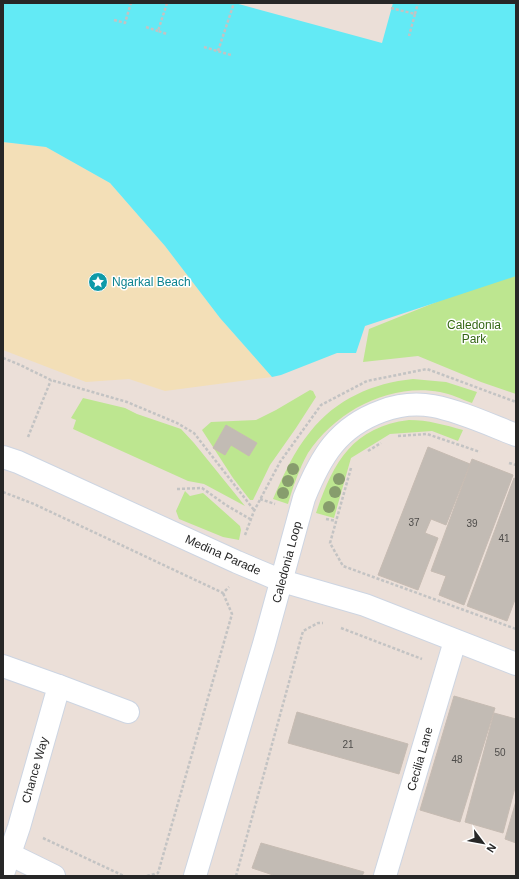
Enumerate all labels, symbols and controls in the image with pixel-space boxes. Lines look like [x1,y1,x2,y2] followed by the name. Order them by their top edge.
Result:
[87,271,109,293] place icon: Ngarkal Beach
[112,275,191,289] place label: Ngarkal Beach
[447,318,501,346] park label: Caledonia Park
[408,517,420,528] house number: 37
[466,518,478,529] house number: 39
[269,519,305,604] street label: Caledonia Loop
[183,532,263,578] street label: Medina Parade
[498,533,510,544] house number: 41
[404,725,436,793] street label: Cecilia Lane
[19,735,51,805] street label: Chance Way
[342,739,354,750] house number: 21
[494,747,506,758] house number: 50
[451,754,463,765] house number: 48
[463,823,503,863] north arrow
[484,842,499,855] text: N

